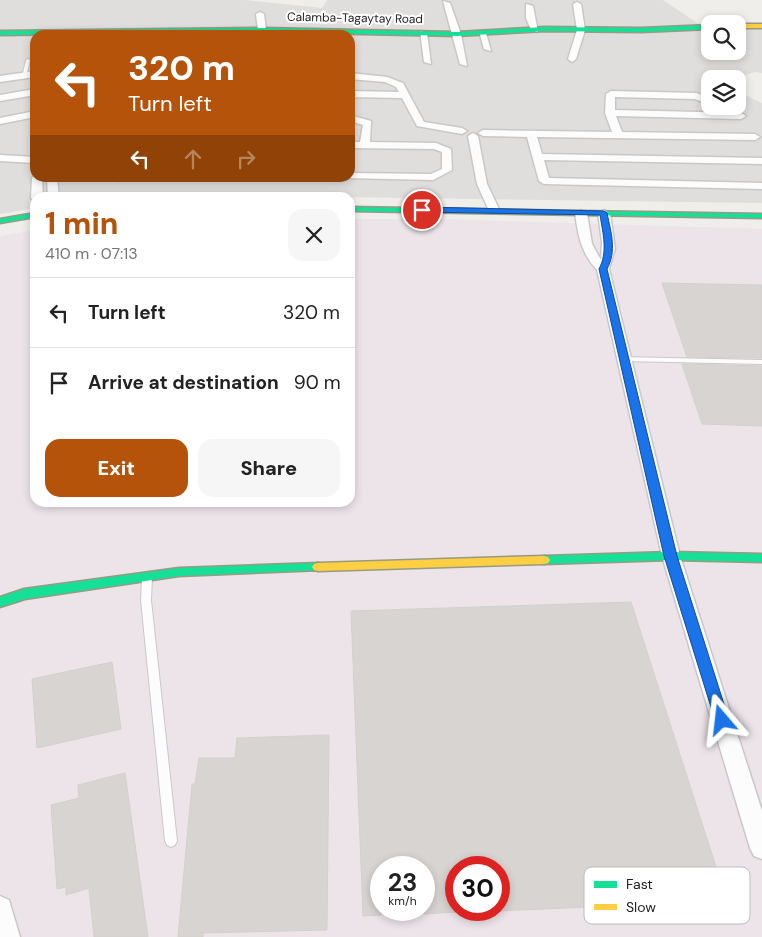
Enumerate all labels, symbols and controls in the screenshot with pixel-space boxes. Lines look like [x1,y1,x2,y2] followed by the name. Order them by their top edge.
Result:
[287,9,423,27] street label: Calamba-Tagaytay Road
[701,15,746,115] map controls
[701,15,746,60] button: search
[128,45,235,91] text: 320 m
[45,50,110,115] icon: left
[701,70,746,115] button: layers
[128,89,212,118] text: Turn left
[126,145,154,173] icon: left
[179,145,207,173] icon: ahead
[232,145,260,173] icon: right
[401,189,443,231] pin
[408,196,436,224] icon: arrive
[45,204,118,243] text: 1 min
[288,209,340,261] button: close
[45,243,138,264] text: 410 m · 07:13
[45,299,73,327] icon: left
[88,300,166,325] text: Turn left
[283,300,340,325] text: 320 m
[45,369,73,397] icon: arrive
[88,370,279,395] text: Arrive at destination
[294,370,341,395] text: 90 m
[45,439,188,497] button: Exit
[198,439,340,497] button: Share
[695,693,747,745] position arrow
[445,856,510,921] speed limit sign: 30
[388,866,417,899] text: 23
[584,867,750,924] legend
[626,875,653,893] text: Fast
[388,893,417,909] text: km/h
[626,898,656,916] text: Slow

